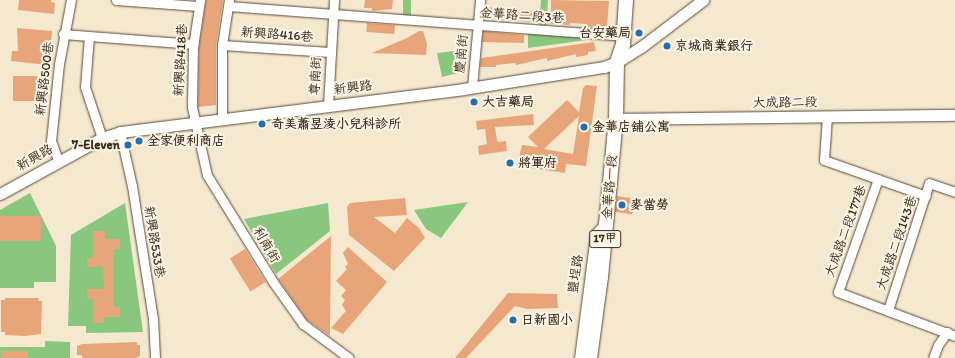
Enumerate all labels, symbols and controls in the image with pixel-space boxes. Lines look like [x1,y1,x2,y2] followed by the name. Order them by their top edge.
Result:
[479,5,565,27] street label: 金華路二段3巷
[171,23,191,97] street label: 新興路418巷
[240,25,314,45] street label: 新興路416巷
[579,25,631,41] place label: 台安藥局
[634,28,644,38] marker: 台安藥局
[453,34,471,74] street label: 慶南街
[675,38,753,54] place label: 京城商業銀行
[33,41,57,117] street label: 新興路500巷
[662,41,672,51] marker: 京城商業銀行
[307,56,325,96] street label: 尊南街
[333,78,373,98] street label: 新興路
[482,94,534,110] place label: 大吉藥局
[752,95,818,111] street label: 大成路二段
[469,97,479,107] marker: 大吉藥局
[271,116,401,132] place label: 奇美蕭昱淩小兒科診所
[256,118,268,130] marker: 奇美蕭昱淩小兒科診所
[592,119,670,135] place label: 金華店舖公寓
[579,122,589,132] marker: 金華店舖公寓
[147,133,225,149] place label: 全家便利商店
[134,136,144,146] marker: 全家便利商店
[72,137,120,153] place label: 7-Eleven
[123,140,133,150] marker: 7-Eleven
[14,141,56,175] street label: 新興路
[599,154,621,220] street label: 金華路一段
[518,155,557,171] place label: 將軍府
[505,158,515,168] marker: 將軍府
[822,183,870,279] street label: 大成路二段177巷
[874,194,920,292] street label: 大成路二段143巷
[630,197,669,213] place label: 麥當勞
[617,200,627,210] marker: 麥當勞
[141,205,167,279] street label: 新興路533巷
[249,224,283,266] street label: 利南街
[589,229,621,249] road number: 17甲
[566,254,586,294] street label: 鹽埕路
[521,312,573,328] place label: 日新國小
[508,315,518,325] marker: 日新國小

